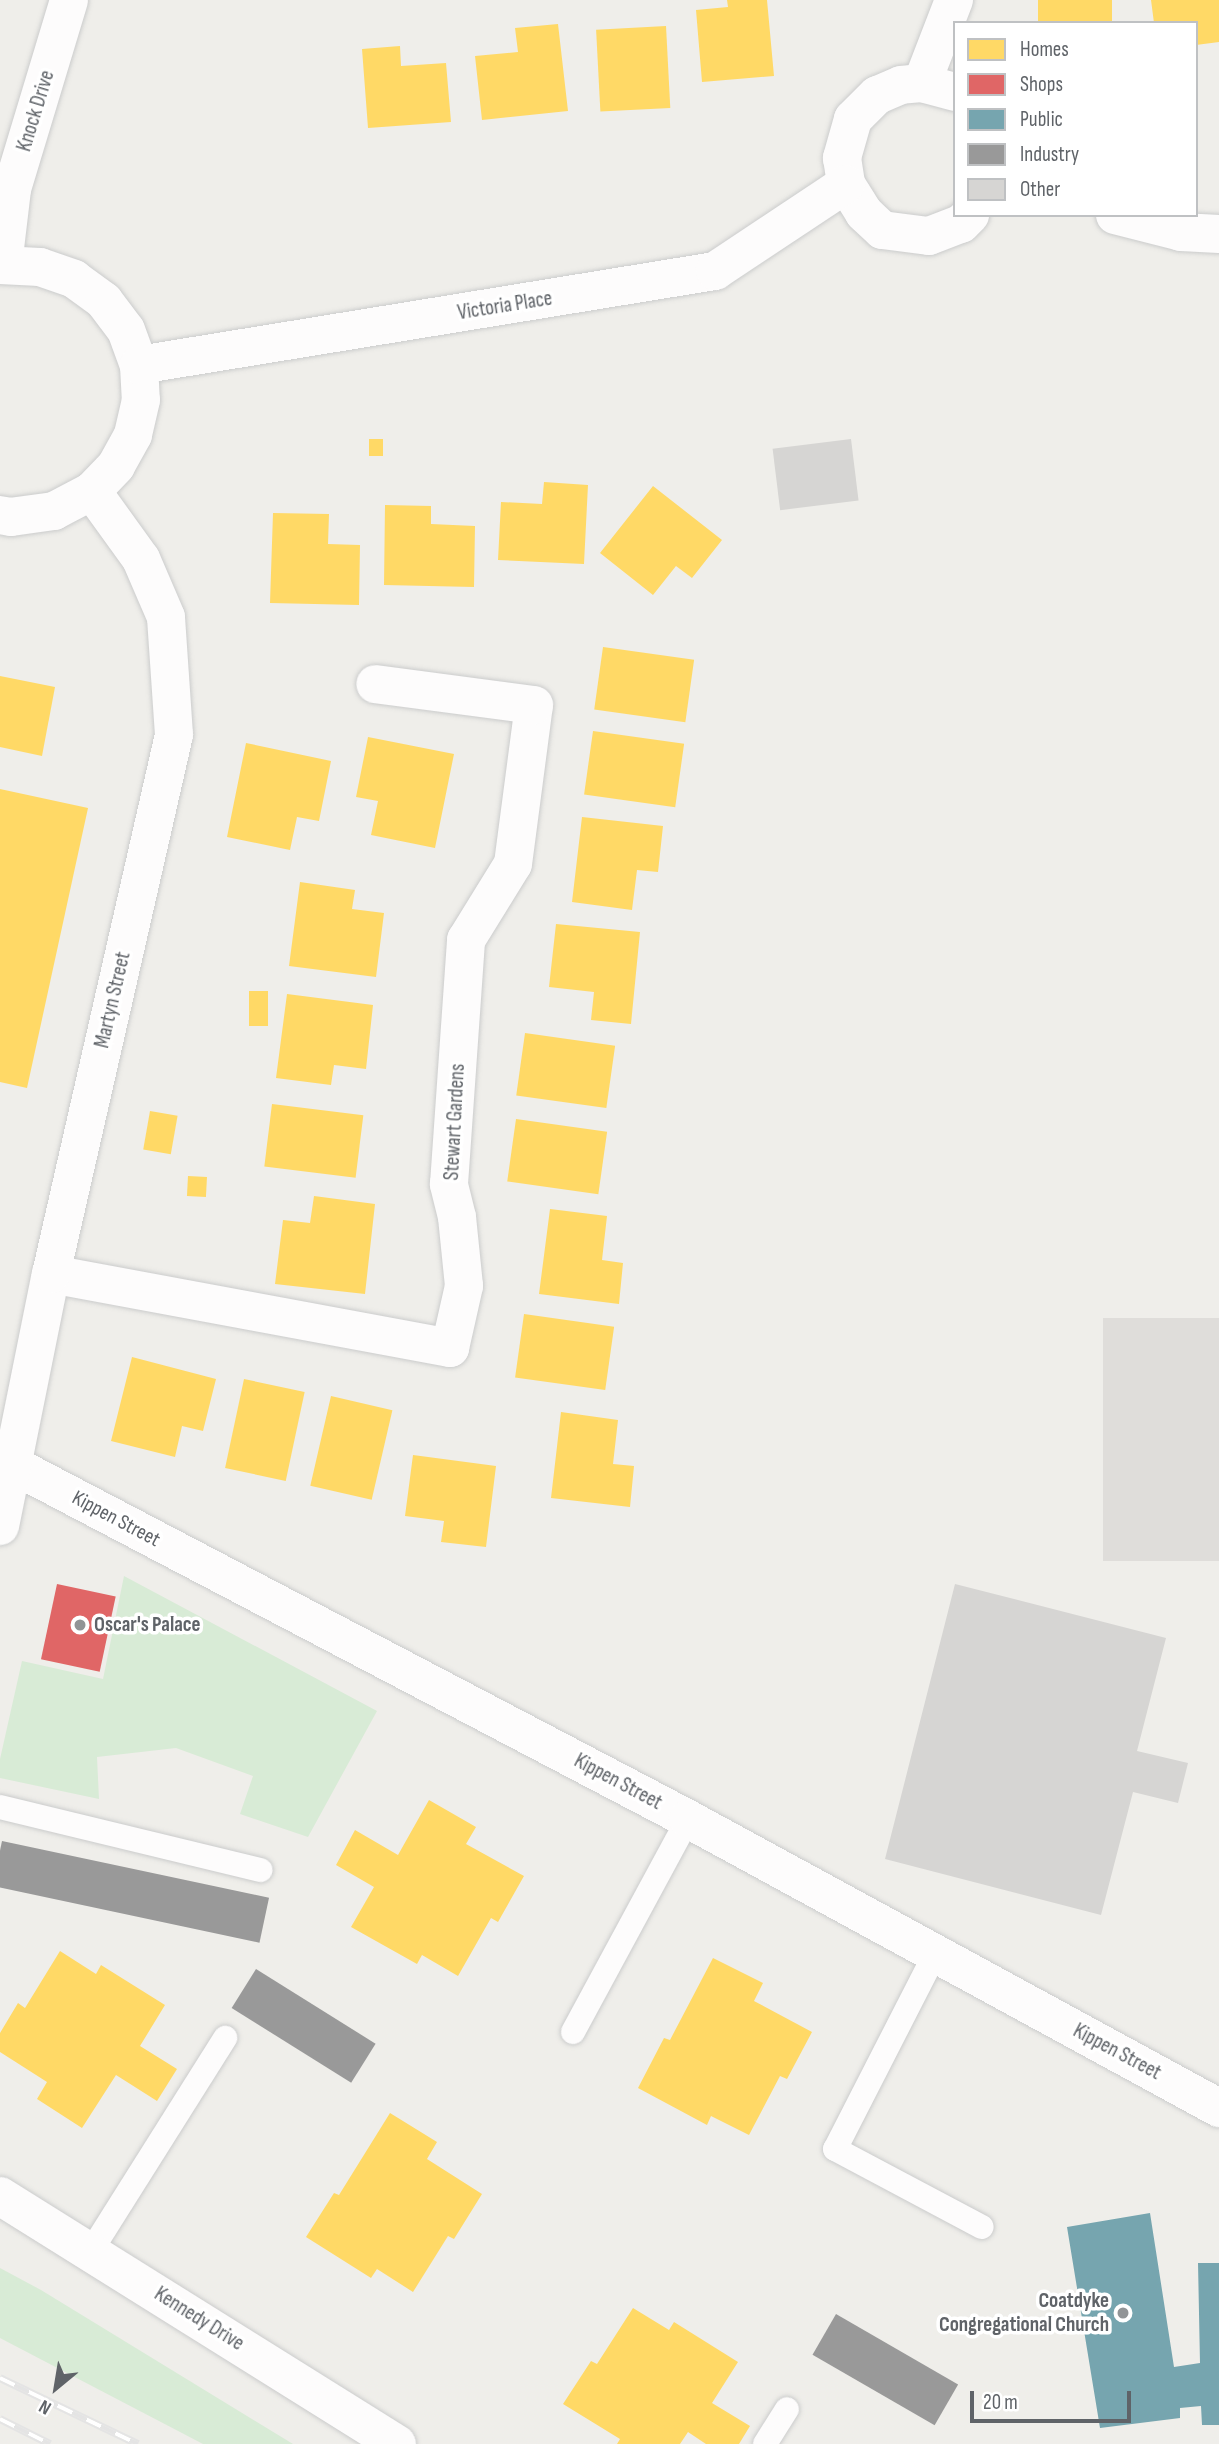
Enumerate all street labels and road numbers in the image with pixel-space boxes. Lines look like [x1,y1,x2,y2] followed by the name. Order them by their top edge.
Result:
[12,67,60,155] street label: Knock Drive
[456,286,554,326] street label: Victoria Place
[90,949,136,1051] street label: Martyn Street
[439,1063,471,1181] street label: Stewart Gardens
[68,1485,164,1553] street label: Kippen Street
[570,1748,666,1816] street label: Kippen Street
[1069,2018,1165,2086] street label: Kippen Street
[150,2282,248,2356] street label: Kennedy Drive

